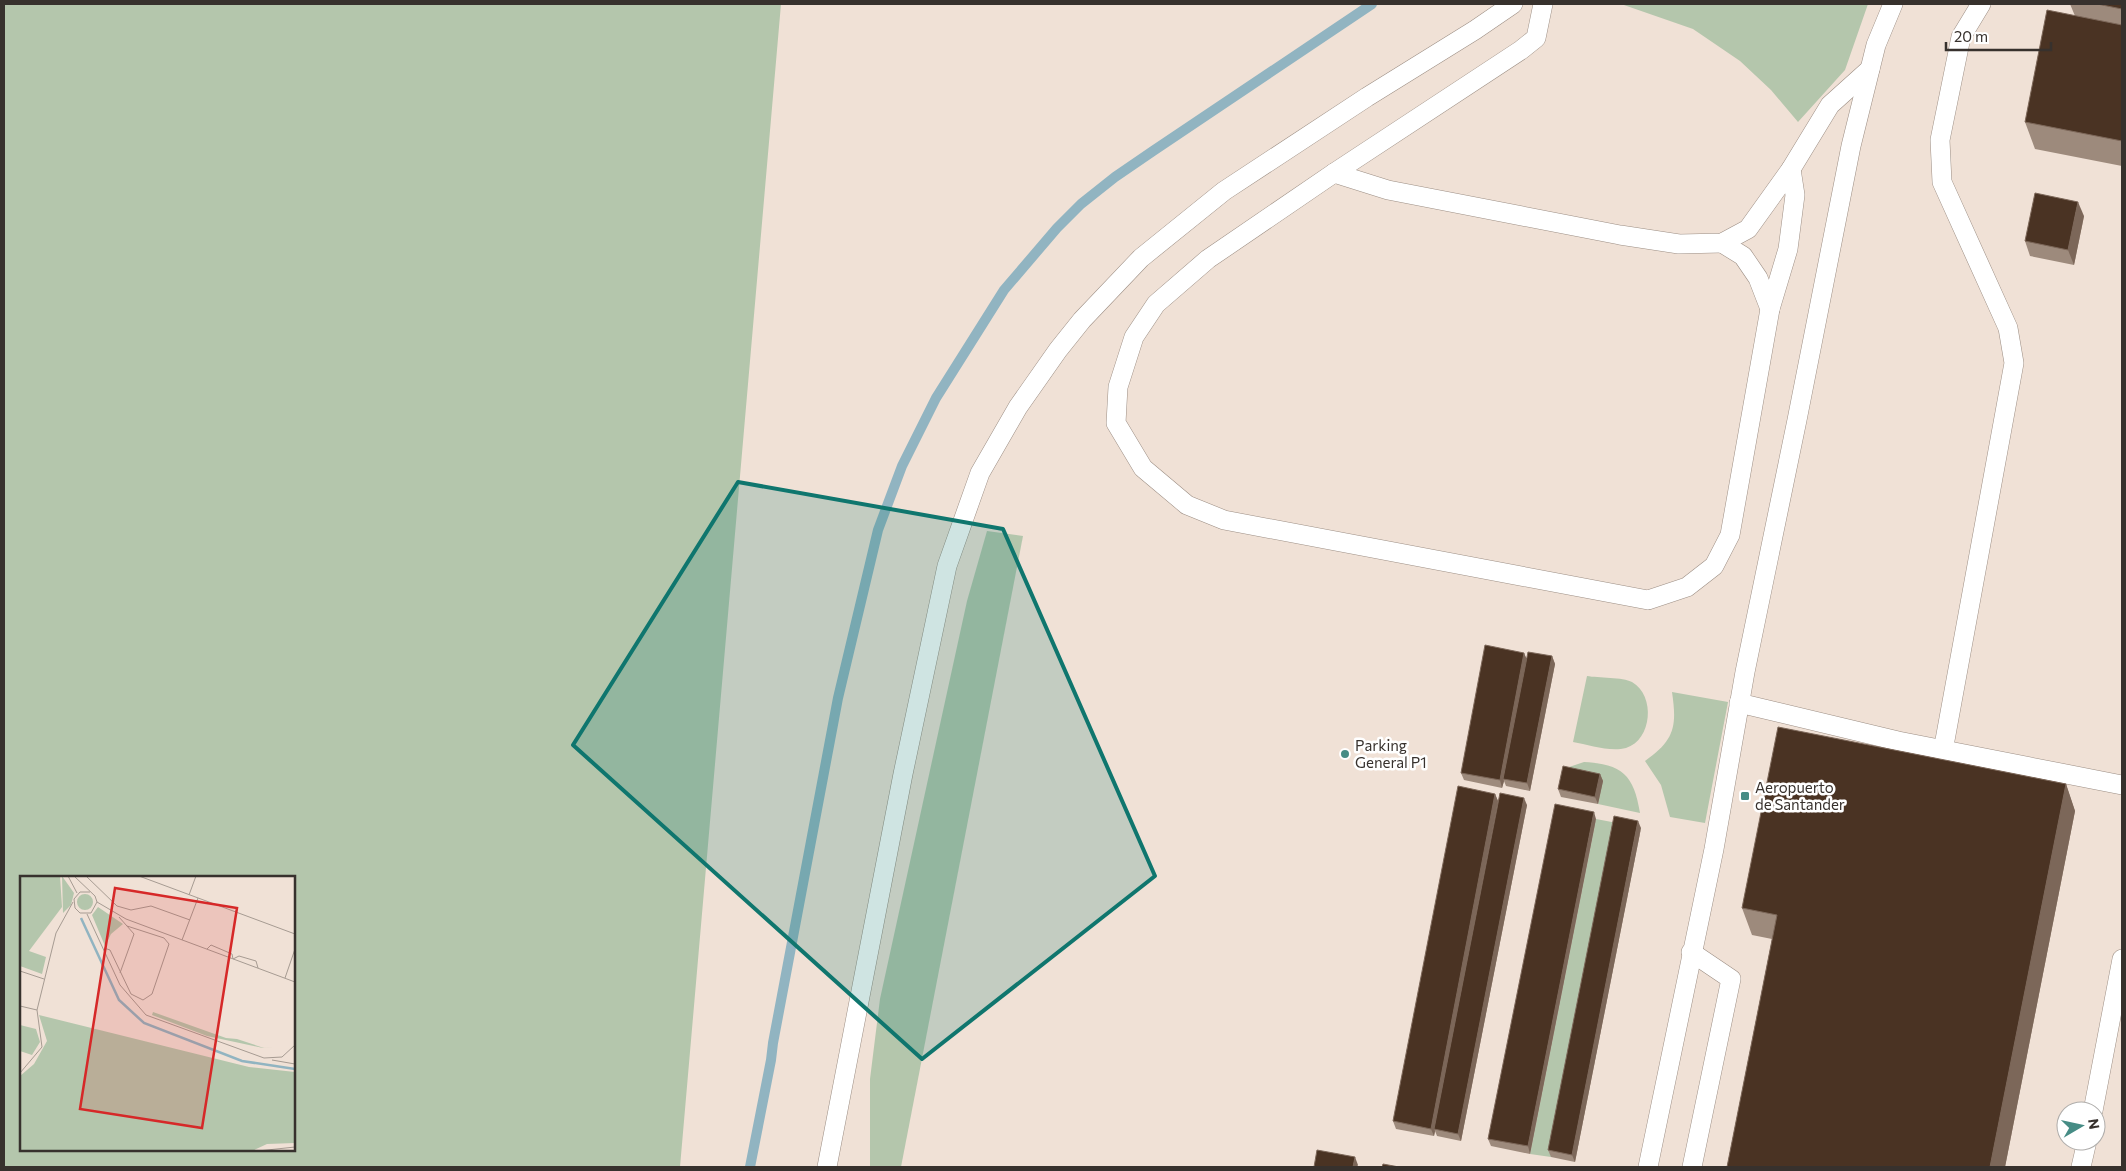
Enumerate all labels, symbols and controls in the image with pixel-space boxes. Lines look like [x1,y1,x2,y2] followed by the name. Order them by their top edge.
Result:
[1946,20,2051,52] scale bar
[1954,27,1988,45] text: 20 m
[1355,736,1427,771] place label: Parking General P1
[1339,748,1351,760] marker: Parking General P1
[1755,778,1845,813] place label: Aeropuerto de Santander
[1739,790,1751,802] marker: Aeropuerto de Santander
[20,876,295,1151] inset map
[2056,1101,2106,1151] north arrow
[2085,1117,2104,1130] text: N

